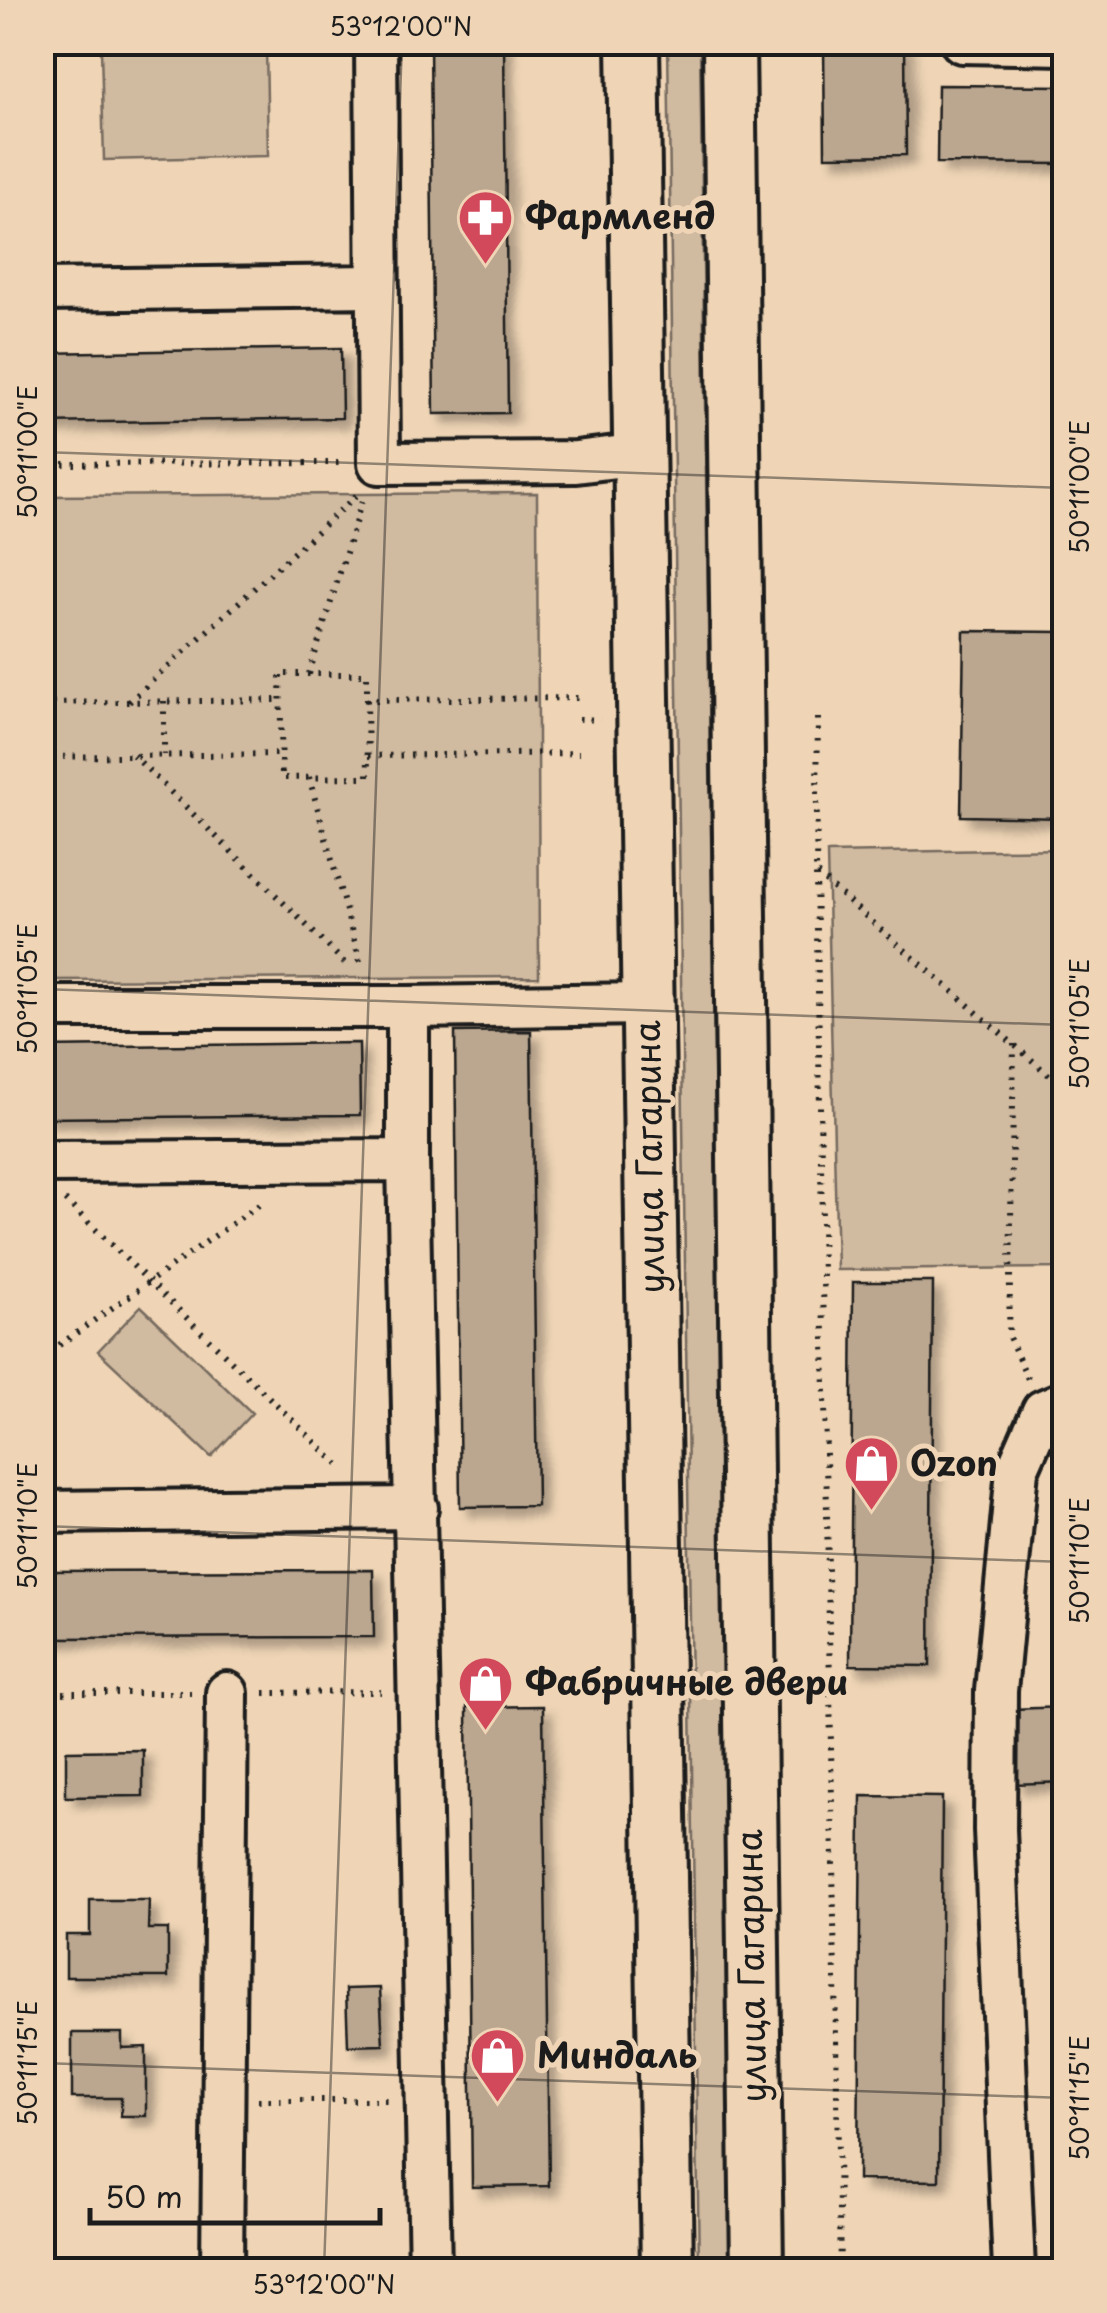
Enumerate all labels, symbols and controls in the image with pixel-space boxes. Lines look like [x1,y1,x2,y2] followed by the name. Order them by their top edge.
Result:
[330,7,472,45] text: 53°12'00"N
[456,187,516,266] pharmacy icon: Фармленд
[525,188,715,241] place label: Фармленд
[8,385,46,519] text: 50°11'00"E
[1060,420,1098,554] text: 50°11'00"E
[8,923,46,1055] text: 50°11'05"E
[1060,958,1098,1090] text: 50°11'05"E
[619,1020,676,1294] street label: улица Гагарина
[841,1434,901,1513] shop icon: Ozon
[910,1435,998,1488] place label: Ozon
[8,1462,46,1590] text: 50°11'10"E
[1060,1497,1098,1625] text: 50°11'10"E
[456,1653,516,1732] shop icon: Фабричные двери
[525,1654,848,1707] place label: Фабричные двери
[721,1829,778,2103] street label: улица Гагарина
[8,2000,46,2126] text: 50°11'15"E
[468,2026,528,2105] shop icon: Миндаль
[537,2027,697,2080] place label: Миндаль
[1060,2035,1098,2161] text: 50°11'15"E
[90,2163,380,2225] scale bar
[105,2173,183,2218] text: 50 m
[253,2265,395,2303] text: 53°12'00"N

